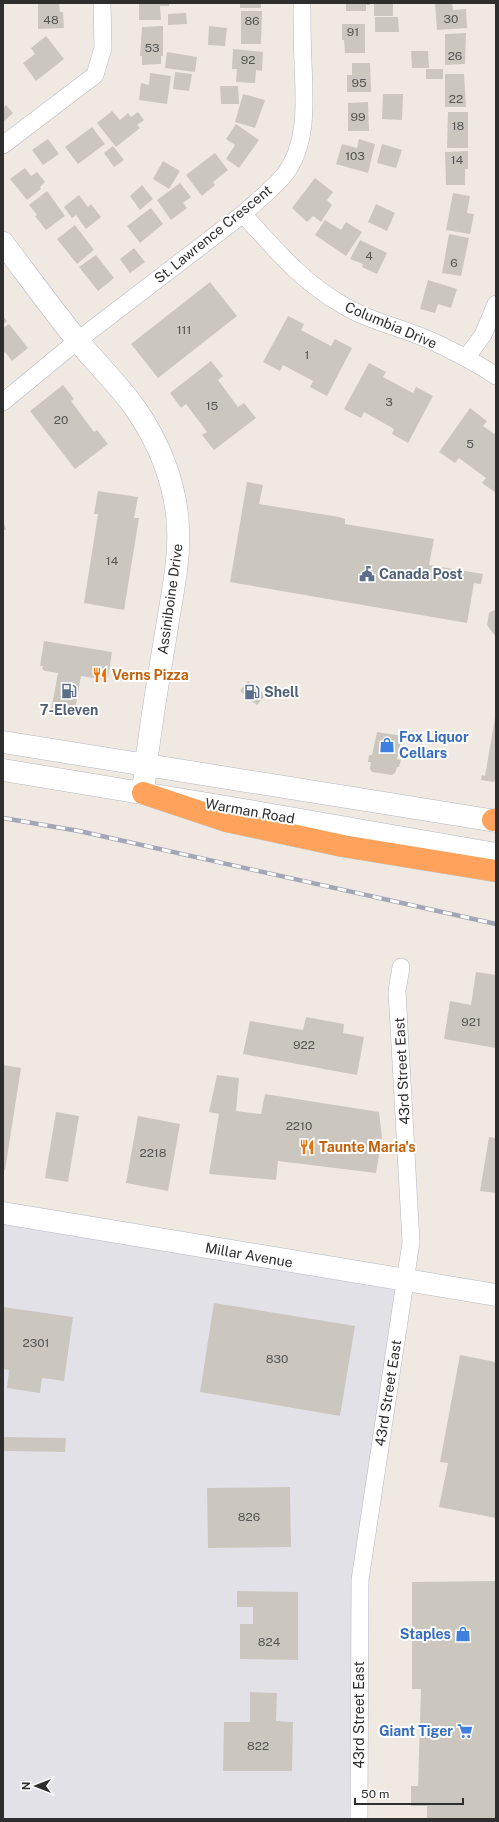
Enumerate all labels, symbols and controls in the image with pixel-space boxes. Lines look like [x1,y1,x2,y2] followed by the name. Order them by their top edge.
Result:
[444,12,458,26] house number: 30
[43,13,59,27] house number: 48
[244,14,260,28] house number: 86
[347,25,359,39] house number: 91
[144,41,160,55] house number: 53
[448,49,462,63] house number: 26
[241,53,255,67] house number: 92
[351,76,367,90] house number: 95
[449,92,463,106] house number: 22
[351,110,365,124] house number: 99
[452,119,465,133] house number: 18
[345,149,365,163] house number: 103
[451,153,464,167] house number: 14
[151,182,275,286] street label: St. Lawrence Crescent
[365,249,373,263] house number: 4
[450,256,458,270] house number: 6
[343,298,439,352] street label: Columbia Drive
[177,323,191,337] house number: 111
[305,348,309,362] house number: 1
[385,395,393,409] house number: 3
[206,399,219,413] house number: 15
[54,413,68,427] house number: 20
[466,437,474,451] house number: 5
[154,543,186,655] street label: Assiniboine Drive
[106,554,119,568] house number: 14
[358,565,376,583] public building icon: Canada Post
[379,566,463,582] place label: Canada Post
[91,666,109,684] restaurant icon: Verns Pizza
[112,667,189,683] place label: Verns Pizza
[60,682,78,700] fuel station icon: 7-Eleven
[243,683,261,701] fuel station icon: Shell
[264,684,299,700] place label: Shell
[40,702,98,718] place label: 7-Eleven
[399,729,469,761] place label: Fox Liquor Cellars
[378,736,396,754] shop icon: Fox Liquor Cellars
[204,795,296,827] street label: Warman Road
[461,1015,481,1029] house number: 921
[391,1017,413,1125] street label: 43rd Street East
[293,1038,315,1052] house number: 922
[286,1119,312,1133] house number: 2210
[298,1138,316,1156] restaurant icon: Taunte Maria's
[319,1139,416,1155] place label: Taunte Maria's
[140,1146,167,1160] house number: 2218
[204,1239,294,1271] street label: Millar Avenue
[23,1336,49,1350] house number: 2301
[372,1339,404,1447] street label: 43rd Street East
[266,1352,288,1366] house number: 830
[238,1510,260,1524] house number: 826
[454,1625,472,1643] shop icon: Staples
[400,1626,451,1642] place label: Staples
[258,1635,281,1649] house number: 824
[351,1661,367,1769] street label: 43rd Street East
[456,1722,474,1740] supermarket icon: Giant Tiger
[379,1723,453,1739] place label: Giant Tiger
[247,1739,269,1753] house number: 822
[16,1766,56,1806] north arrow
[355,1780,463,1806] scale bar
[20,1782,32,1790] text: N
[361,1787,389,1801] text: 50 m

